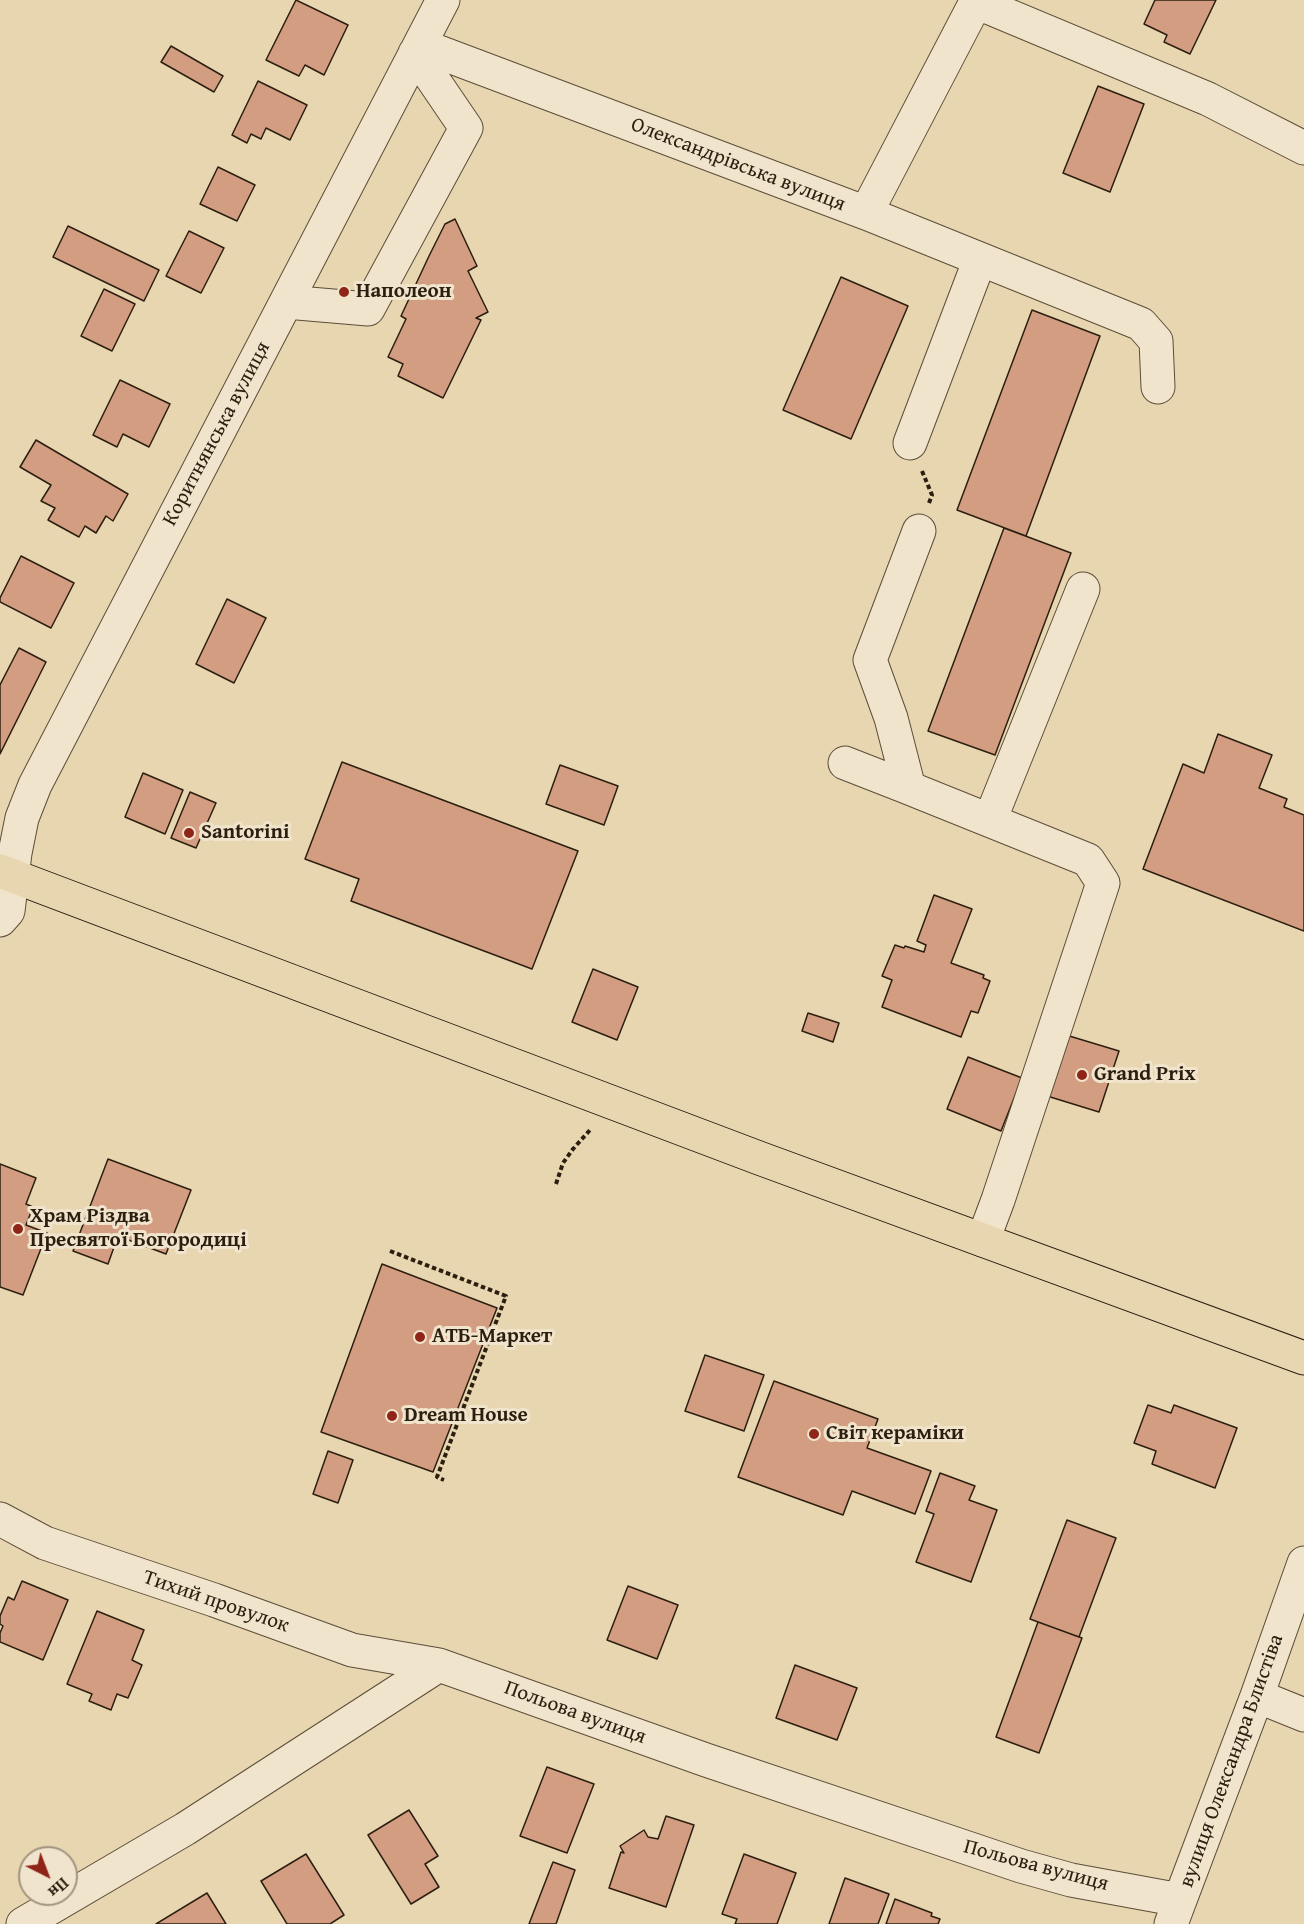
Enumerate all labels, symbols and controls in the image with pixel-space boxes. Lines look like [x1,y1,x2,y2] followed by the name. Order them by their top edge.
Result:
[627,112,849,218] street label: Олександрівська вулиця
[356,279,452,305] place label: Наполеон
[337,285,351,299] marker: Наполеон
[158,338,276,530] street label: Коритнянська вулиця
[201,820,289,846] place label: Santorini
[182,826,196,840] marker: Santorini
[1094,1062,1195,1088] place label: Grand Prix
[1075,1068,1089,1082] marker: Grand Prix
[30,1204,247,1254] place label: Храм Різдва Пресвятої Богородиці
[11,1222,25,1236] marker: Храм Різдва Пресвятої Богородиці
[432,1324,552,1350] place label: АТБ-Маркет
[413,1330,427,1344] marker: АТБ-Маркет
[404,1403,528,1429] place label: Dream House
[385,1409,399,1423] marker: Dream House
[826,1421,964,1447] place label: Світ кераміки
[807,1427,821,1441] marker: Світ кераміки
[140,1565,292,1639] street label: Тихий провулок
[1174,1631,1290,1891] street label: вулиця Олександра Блистіва
[501,1676,649,1750] street label: Польова вулиця
[961,1835,1111,1897] street label: Польова вулиця
[18,1846,78,1906] north arrow
[43,1872,74,1904] text: Пн

